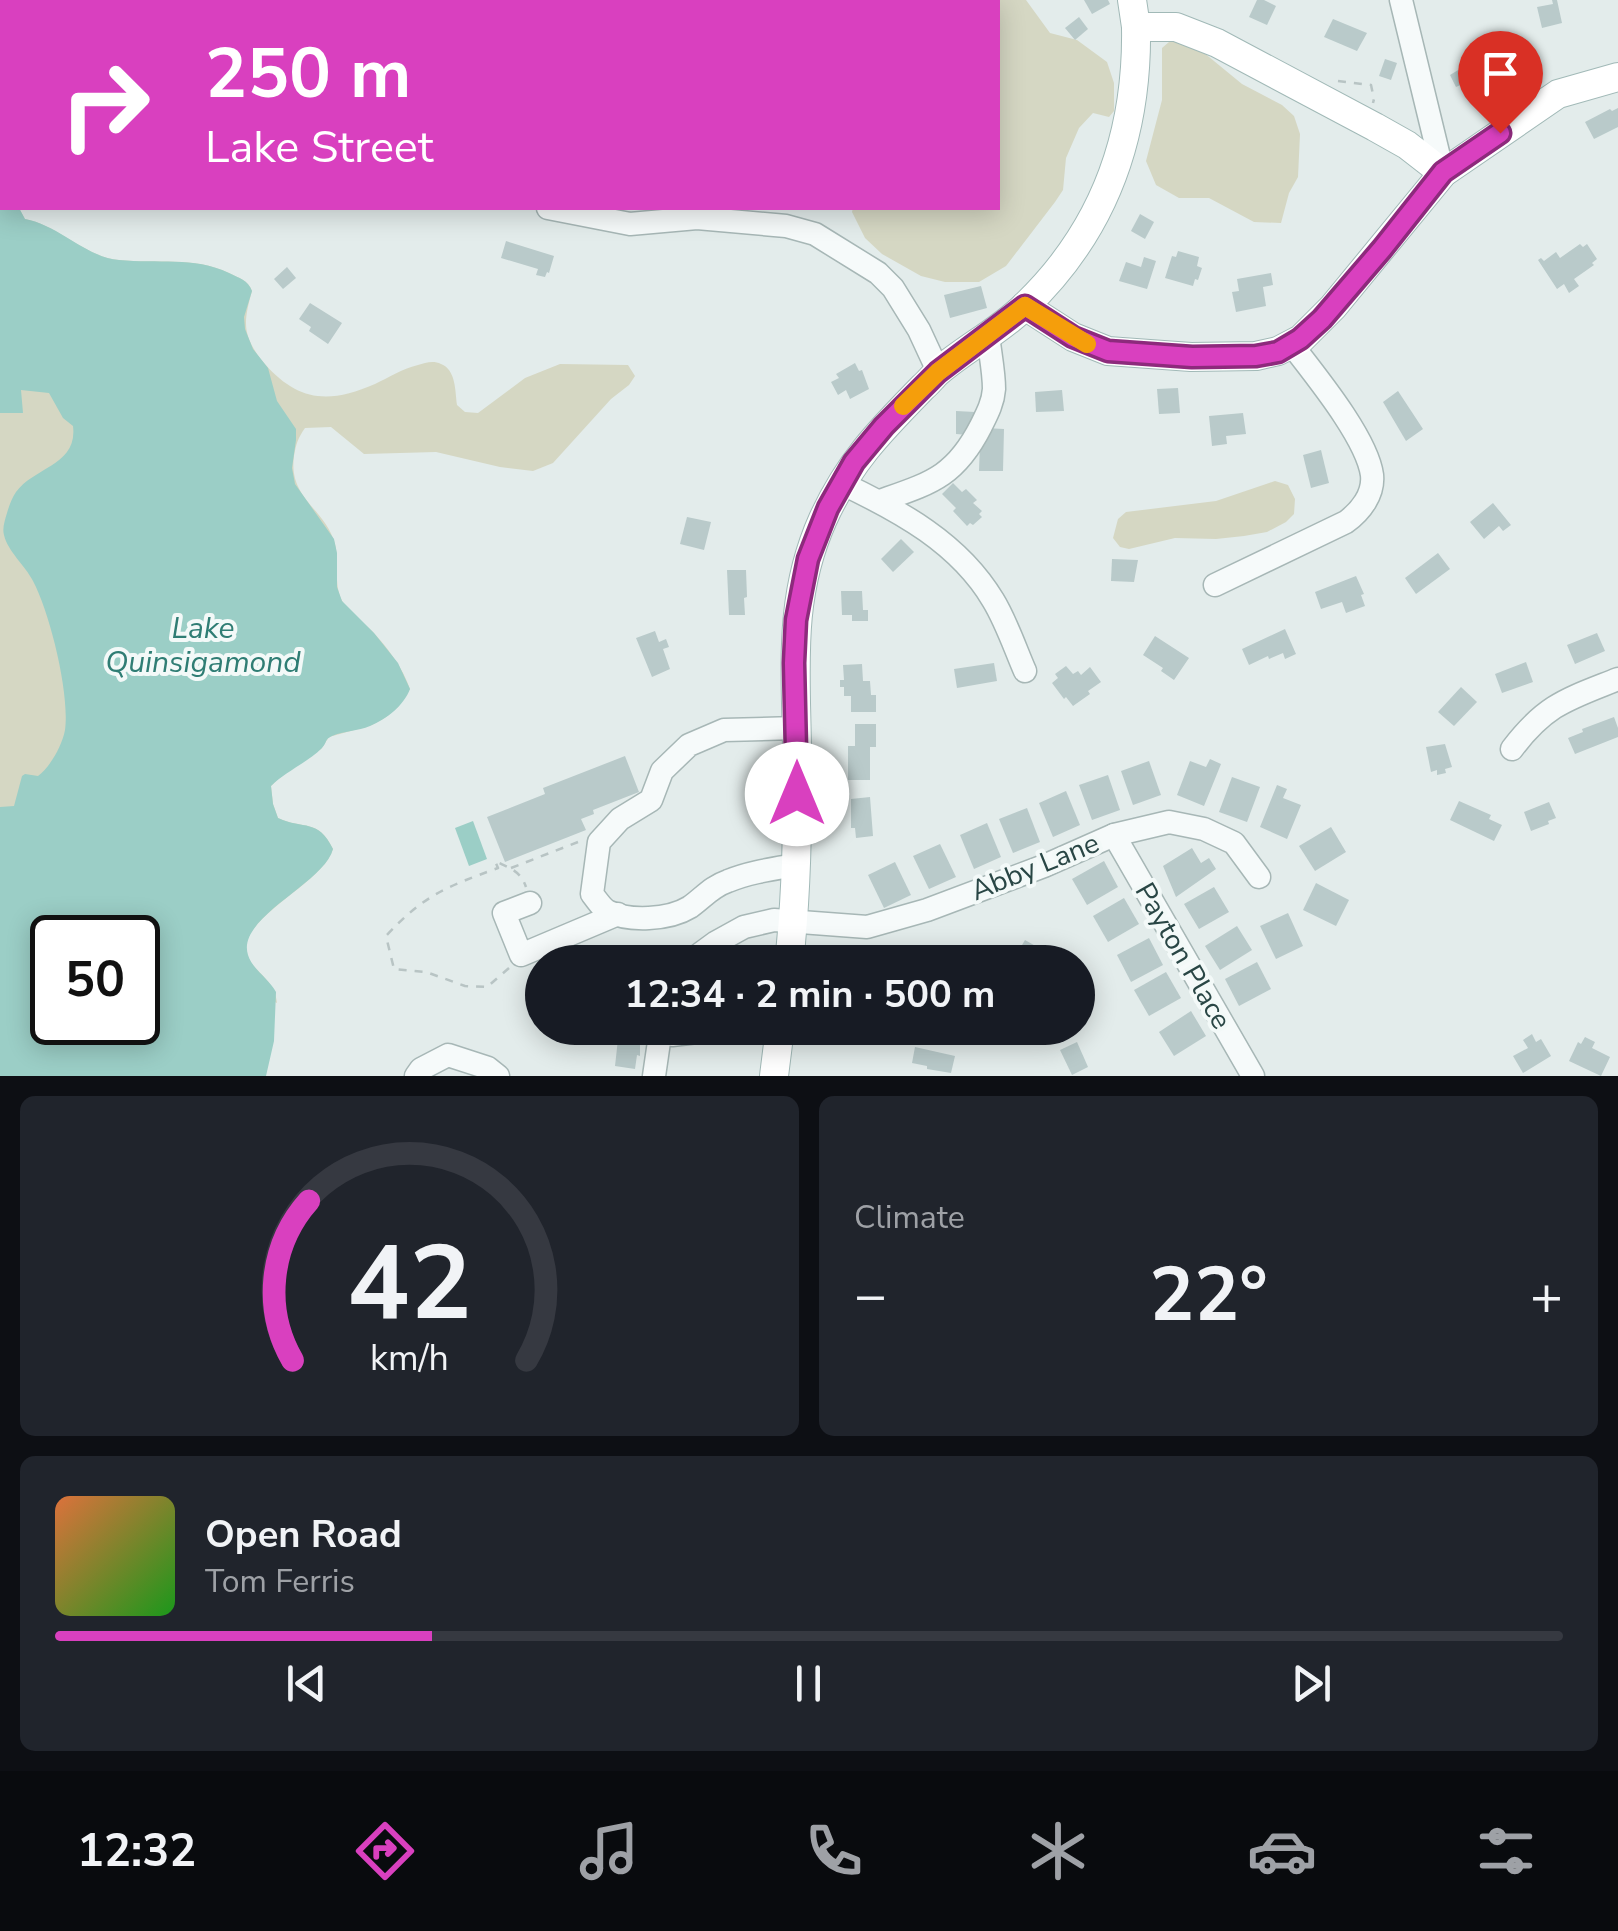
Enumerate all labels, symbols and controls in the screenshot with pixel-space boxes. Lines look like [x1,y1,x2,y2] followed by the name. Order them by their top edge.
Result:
[205,26,411,122] text: 250 m
[1458,31,1543,134] pin
[40,40,170,170] icon: right
[1473,46,1528,101] icon: arrive
[205,117,434,178] text: Lake Street
[105,608,301,683] water label: Lake Quinsigamond
[745,742,849,846] position arrow
[965,824,1105,910] street label: Abby Lane
[1126,876,1240,1036] street label: Payton Place
[30,915,160,1045] speed limit sign: 50
[625,969,995,1020] text: 12:34 · 2 min · 500 m
[854,1196,965,1239] text: Climate
[347,1213,472,1355] text: 42
[1149,1244,1268,1346] text: 22°
[854,1258,887,1333] text: −
[1530,1258,1563,1333] text: +
[370,1334,449,1383] text: km/h
[205,1509,402,1560] text: Open Road
[205,1560,355,1603] text: Tom Ferris
[279,1656,334,1711] icon: previous
[781,1656,836,1711] icon: pause
[1284,1656,1339,1711] icon: next
[350,1816,420,1886] icon: directions
[574,1816,644,1886] icon: music
[799,1816,869,1886] icon: phone
[1023,1816,1093,1886] icon: climate
[1247,1816,1317,1886] icon: car
[1471,1816,1541,1886] icon: filters
[77,1821,196,1882] text: 12:32

